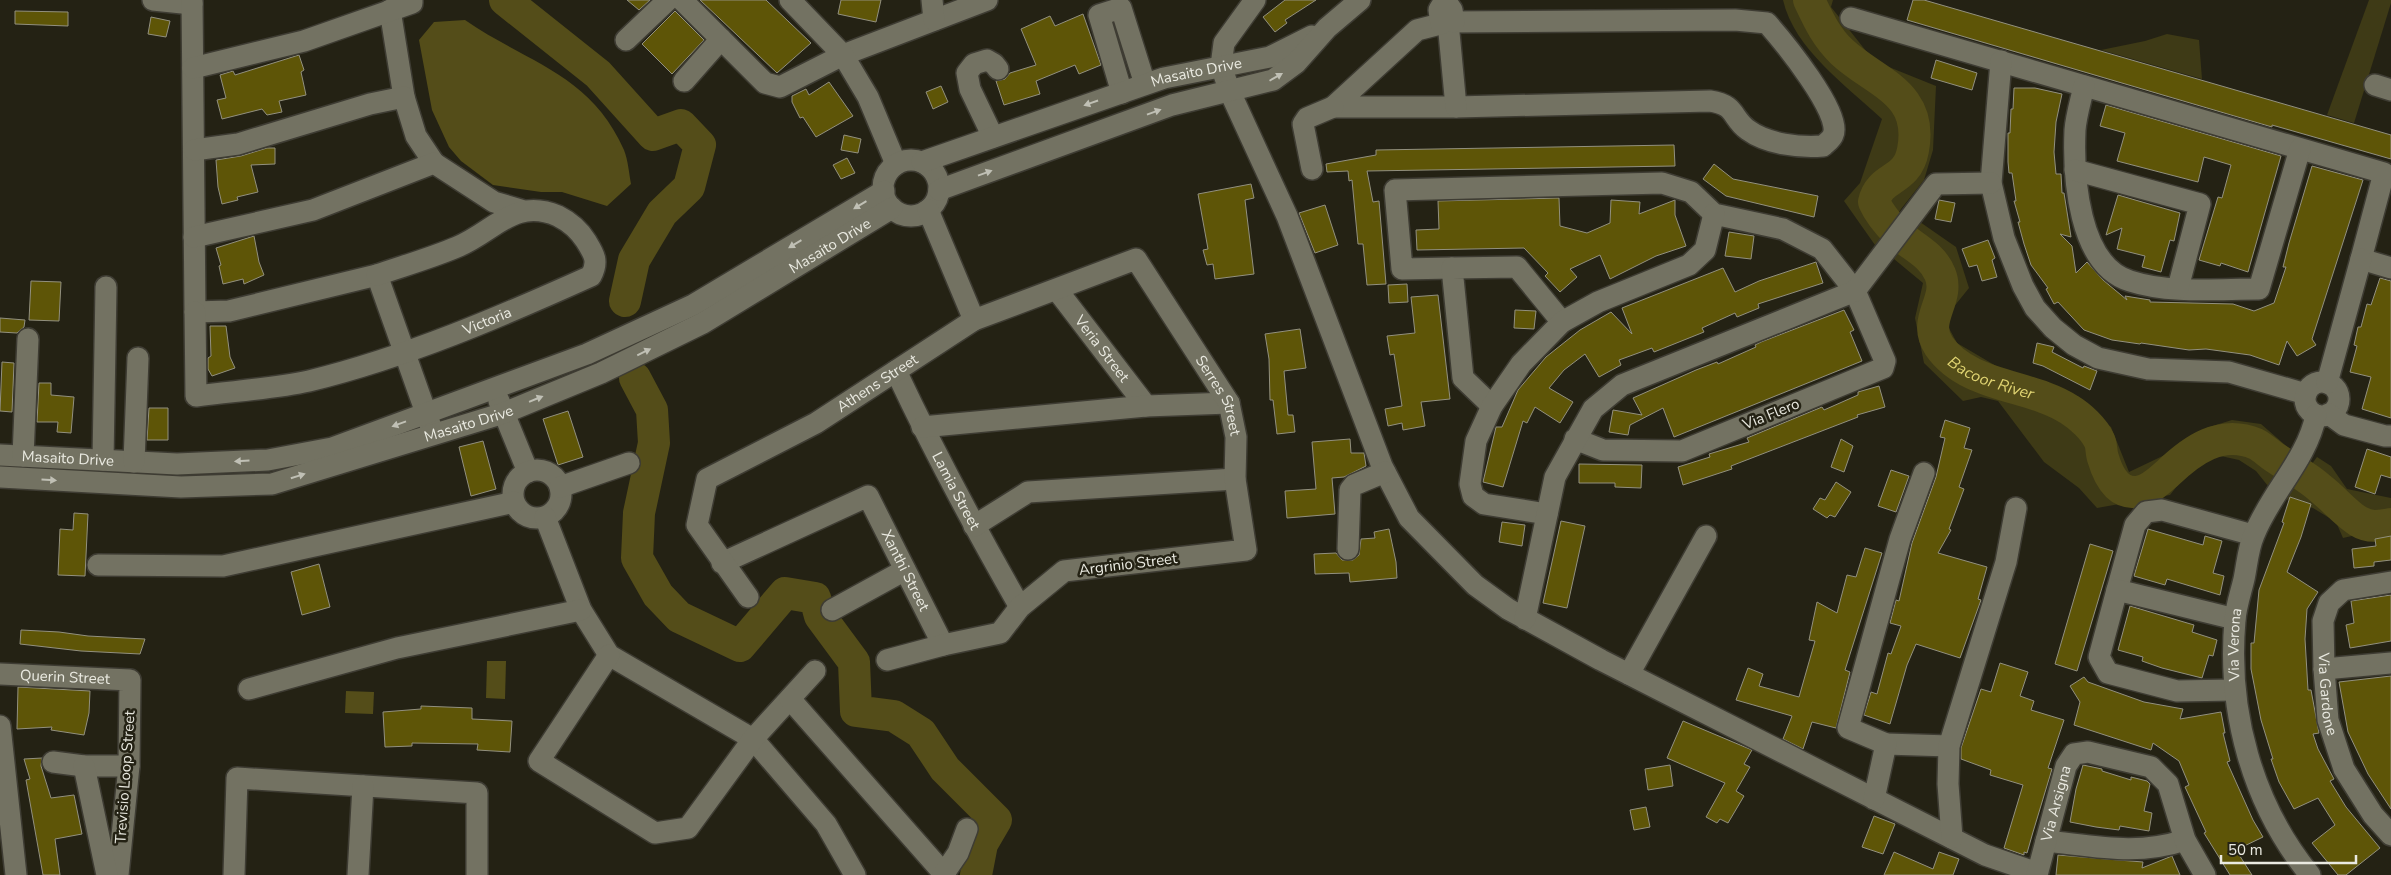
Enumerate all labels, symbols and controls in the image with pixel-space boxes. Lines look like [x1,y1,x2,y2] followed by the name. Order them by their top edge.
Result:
[1148,53,1244,92] street label: Masaito Drive
[1268,73,1283,81] one-way arrow
[1083,100,1098,108] one-way arrow
[1146,108,1161,115] one-way arrow
[977,169,992,176] one-way arrow
[854,200,867,209] one-way arrow
[785,213,875,278] street label: Masaito Drive
[789,239,802,248] one-way arrow
[459,302,514,340] street label: Victoria
[1069,310,1135,387] street label: Veria Street
[637,348,651,356] one-way arrow
[833,349,922,417] street label: Athens Street
[1191,351,1246,438] street label: Serres Street
[1943,351,2038,406] water label: Bacoor River
[1739,394,1802,435] street label: Via Flero
[529,395,543,403] one-way arrow
[422,400,516,447] street label: Masaito Drive
[391,420,406,428] one-way arrow
[21,446,115,471] street label: Masaito Drive
[927,448,985,534] street label: Lamia Street
[233,457,249,465] one-way arrow
[291,472,306,479] one-way arrow
[41,476,57,484] one-way arrow
[877,526,935,615] street label: Xanthi Street
[1078,548,1179,580] street label: Argrinio Street
[2224,606,2247,683] street label: Via Verona
[2314,651,2342,738] street label: Via Gardone
[19,665,111,689] street label: Querin Street
[110,709,140,844] street label: Trevisio Loop Street
[2036,763,2076,845] street label: Via Arsigna
[2221,832,2356,864] scale bar
[2228,840,2263,860] text: 50 m

